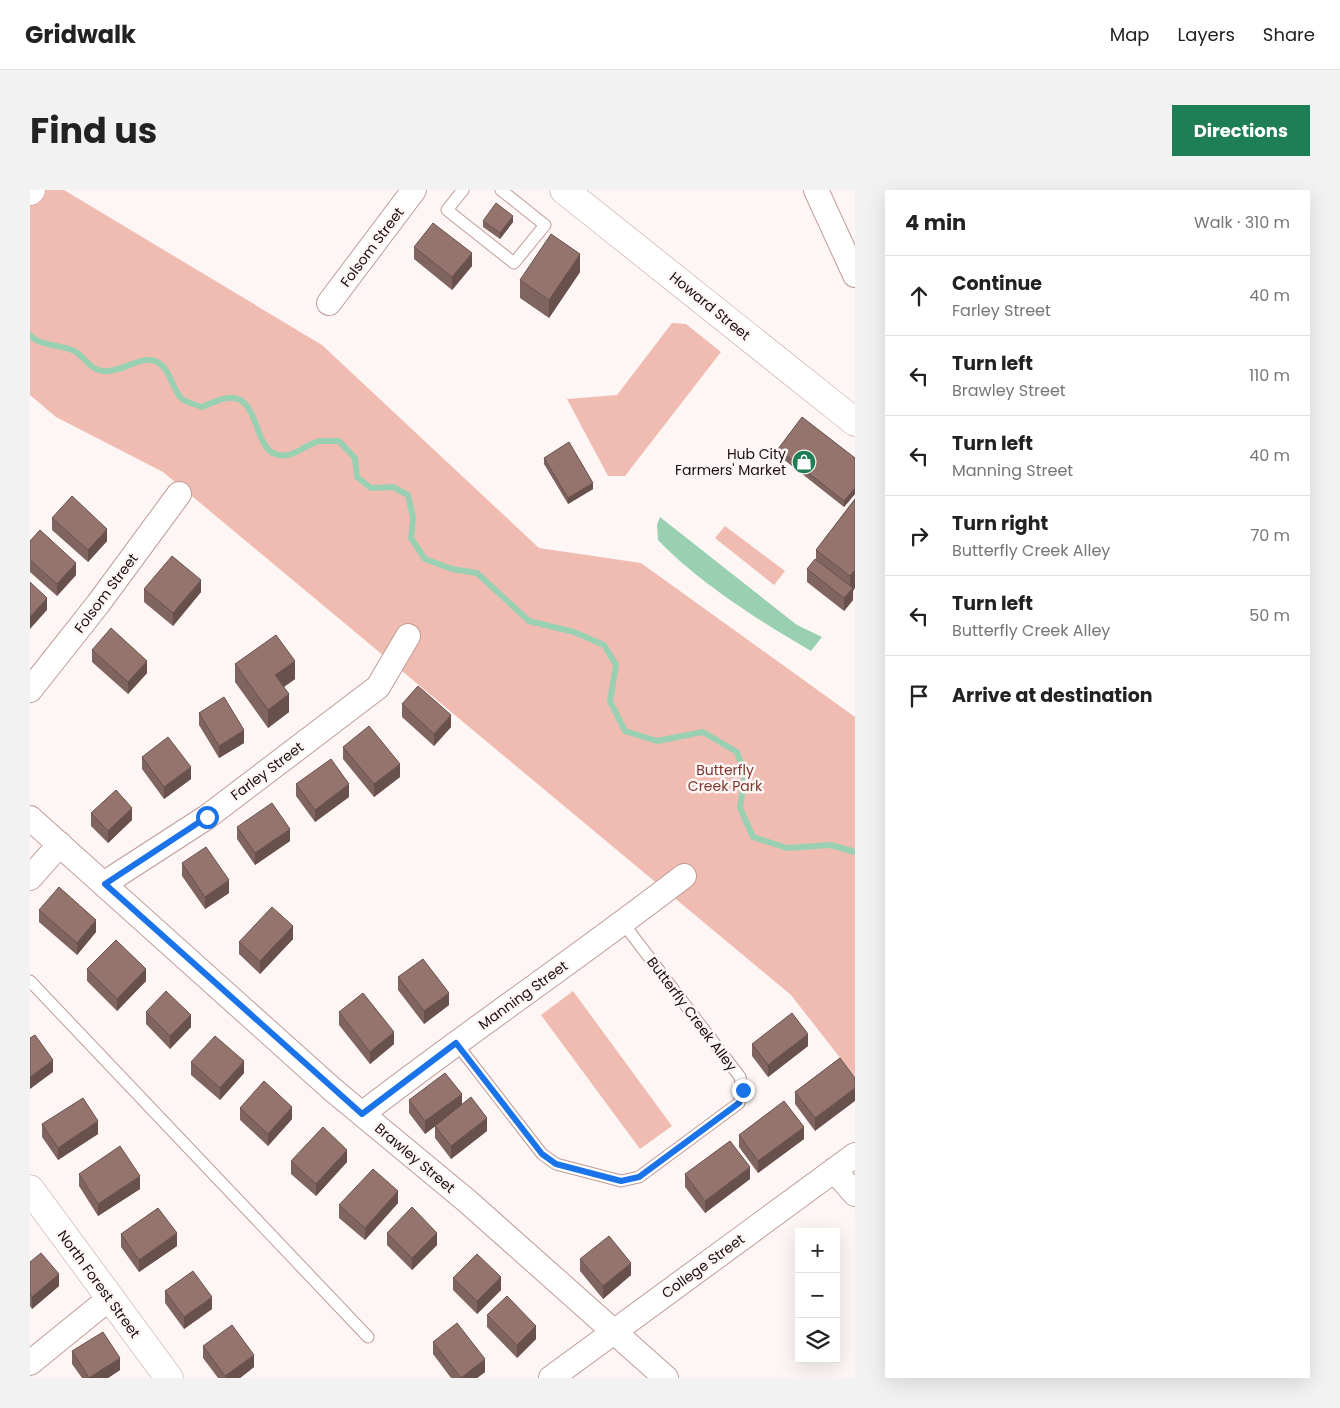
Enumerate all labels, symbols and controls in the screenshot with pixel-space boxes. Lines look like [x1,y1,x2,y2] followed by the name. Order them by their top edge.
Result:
[25,18,136,51] text: Gridwalk
[1110,22,1150,47] text: Map
[1178,22,1235,47] text: Layers
[1263,22,1315,47] text: Share
[1172,105,1310,156] button: Directions
[30,106,157,155] text: Find us
[335,203,409,291] street label: Folsom Street
[905,208,966,237] text: 4 min
[1194,211,1290,234] text: Walk · 310 m
[665,267,755,345] street label: Howard Street
[952,270,1042,297] text: Continue
[905,282,933,310] icon: ahead
[1249,284,1290,307] text: 40 m
[952,299,1051,322] text: Farley Street
[952,350,1033,377] text: Turn left
[905,362,933,390] icon: left
[1249,364,1290,387] text: 110 m
[952,379,1066,402] text: Brawley Street
[952,430,1033,457] text: Turn left
[905,442,933,470] icon: left
[675,444,786,480] place label: Hub City Farmers' Market
[1249,444,1290,467] text: 40 m
[791,449,817,475] shop icon: Hub City Farmers' Market
[952,459,1073,482] text: Manning Street
[952,510,1048,537] text: Turn right
[905,522,933,550] icon: right
[1250,524,1290,547] text: 70 m
[952,539,1110,562] text: Butterfly Creek Alley
[69,549,143,637] street label: Folsom Street
[952,590,1033,617] text: Turn left
[905,602,933,630] icon: left
[1249,604,1290,627] text: 50 m
[952,619,1110,642] text: Butterfly Creek Alley
[905,682,933,710] icon: arrive
[952,682,1153,709] text: Arrive at destination
[226,737,308,805] street label: Farley Street
[688,760,763,796] park label: Butterfly Creek Park
[196,806,219,829] route start
[642,953,742,1075] street label: Butterfly Creek Alley
[474,956,572,1034] street label: Manning Street
[732,1079,755,1102] route end
[370,1118,460,1198] street label: Brawley Street
[53,1226,145,1342] street label: North Forest Street
[795,1228,840,1363] map controls
[795,1228,840,1273] button: +
[657,1229,749,1303] street label: College Street
[795,1273,840,1318] button: −
[795,1318,840,1363] button: layers

